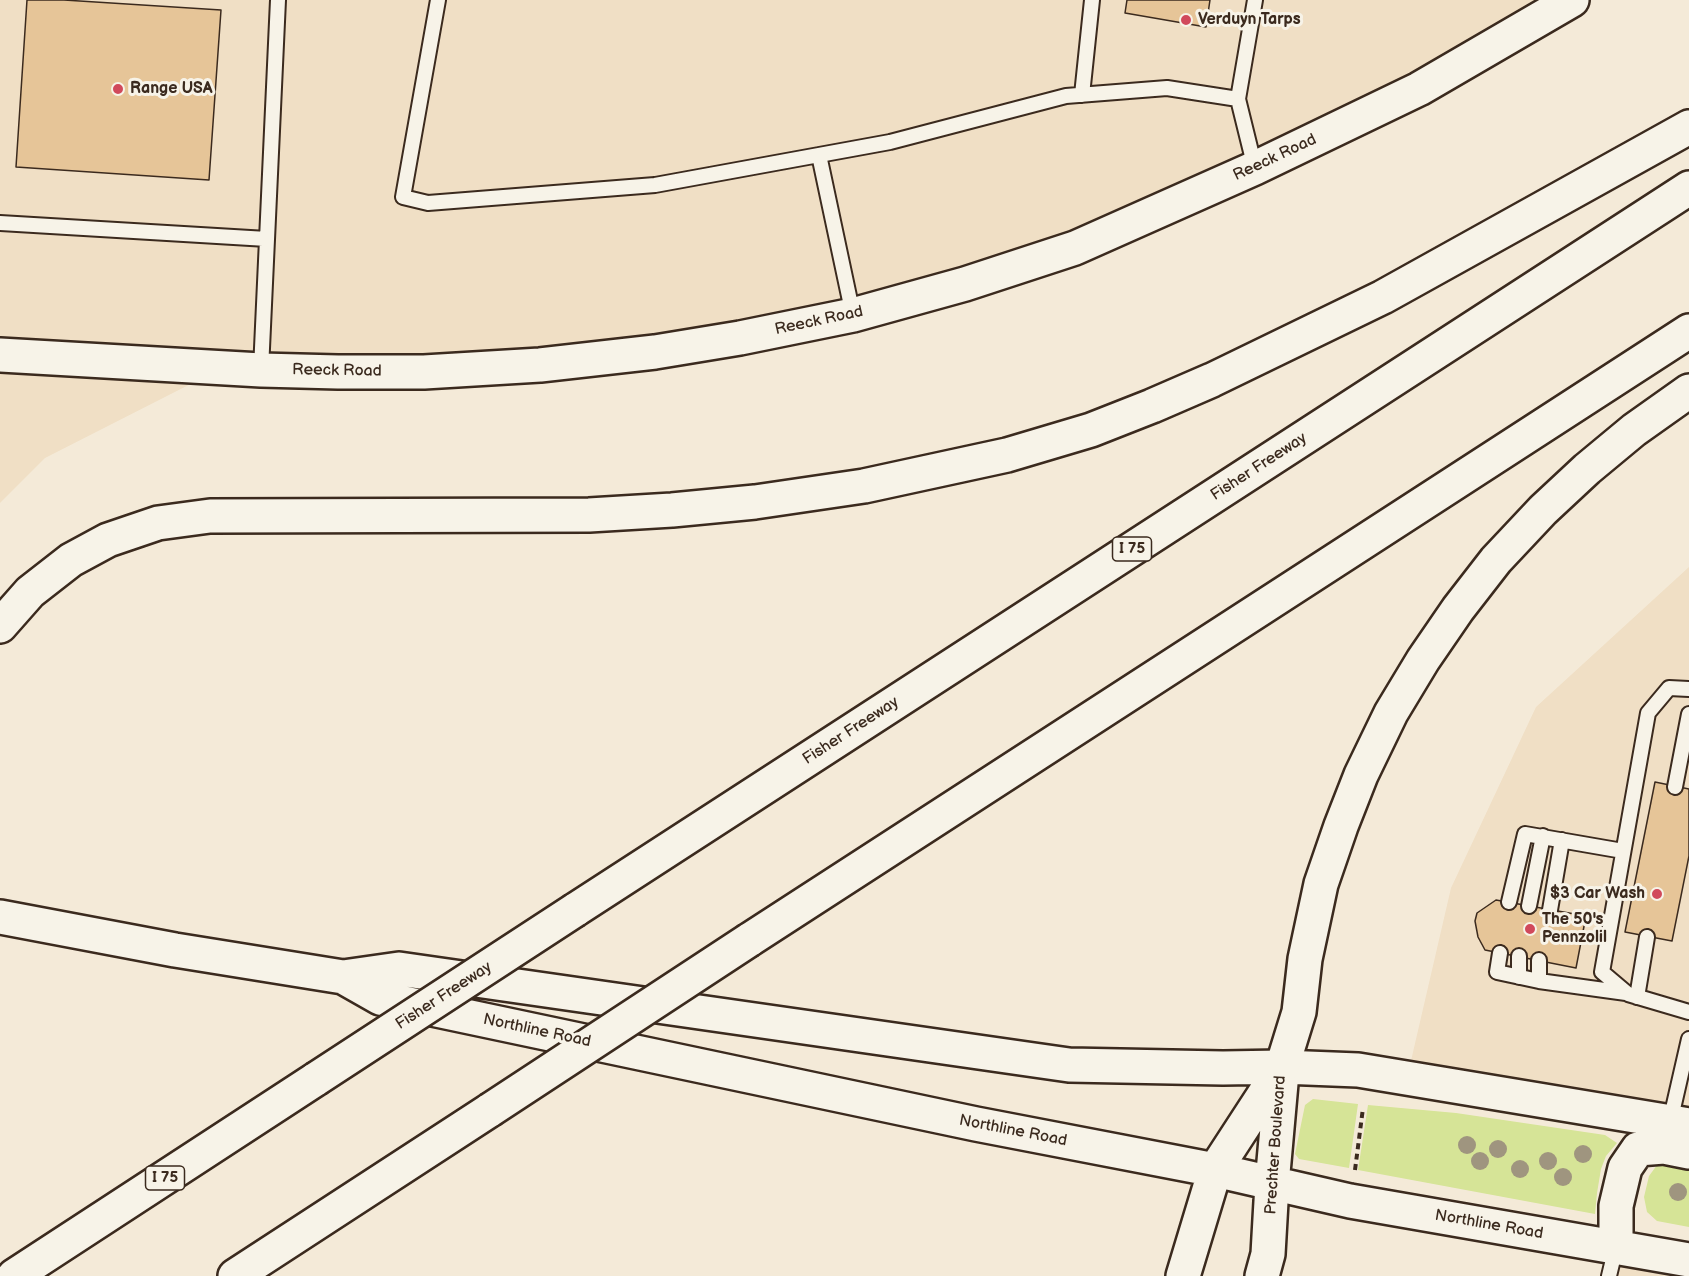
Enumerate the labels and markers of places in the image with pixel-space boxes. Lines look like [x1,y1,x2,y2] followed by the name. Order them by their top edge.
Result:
[1198,10,1301,30] place label: Verduyn Tarps
[1179,13,1193,27] marker: Verduyn Tarps
[130,79,213,99] place label: Range USA
[111,82,125,96] marker: Range USA
[1550,884,1645,904] place label: $3 Car Wash
[1650,887,1664,901] marker: $3 Car Wash
[1542,910,1607,948] place label: The 50's Pennzolil
[1523,922,1537,936] marker: The 50's Pennzolil

